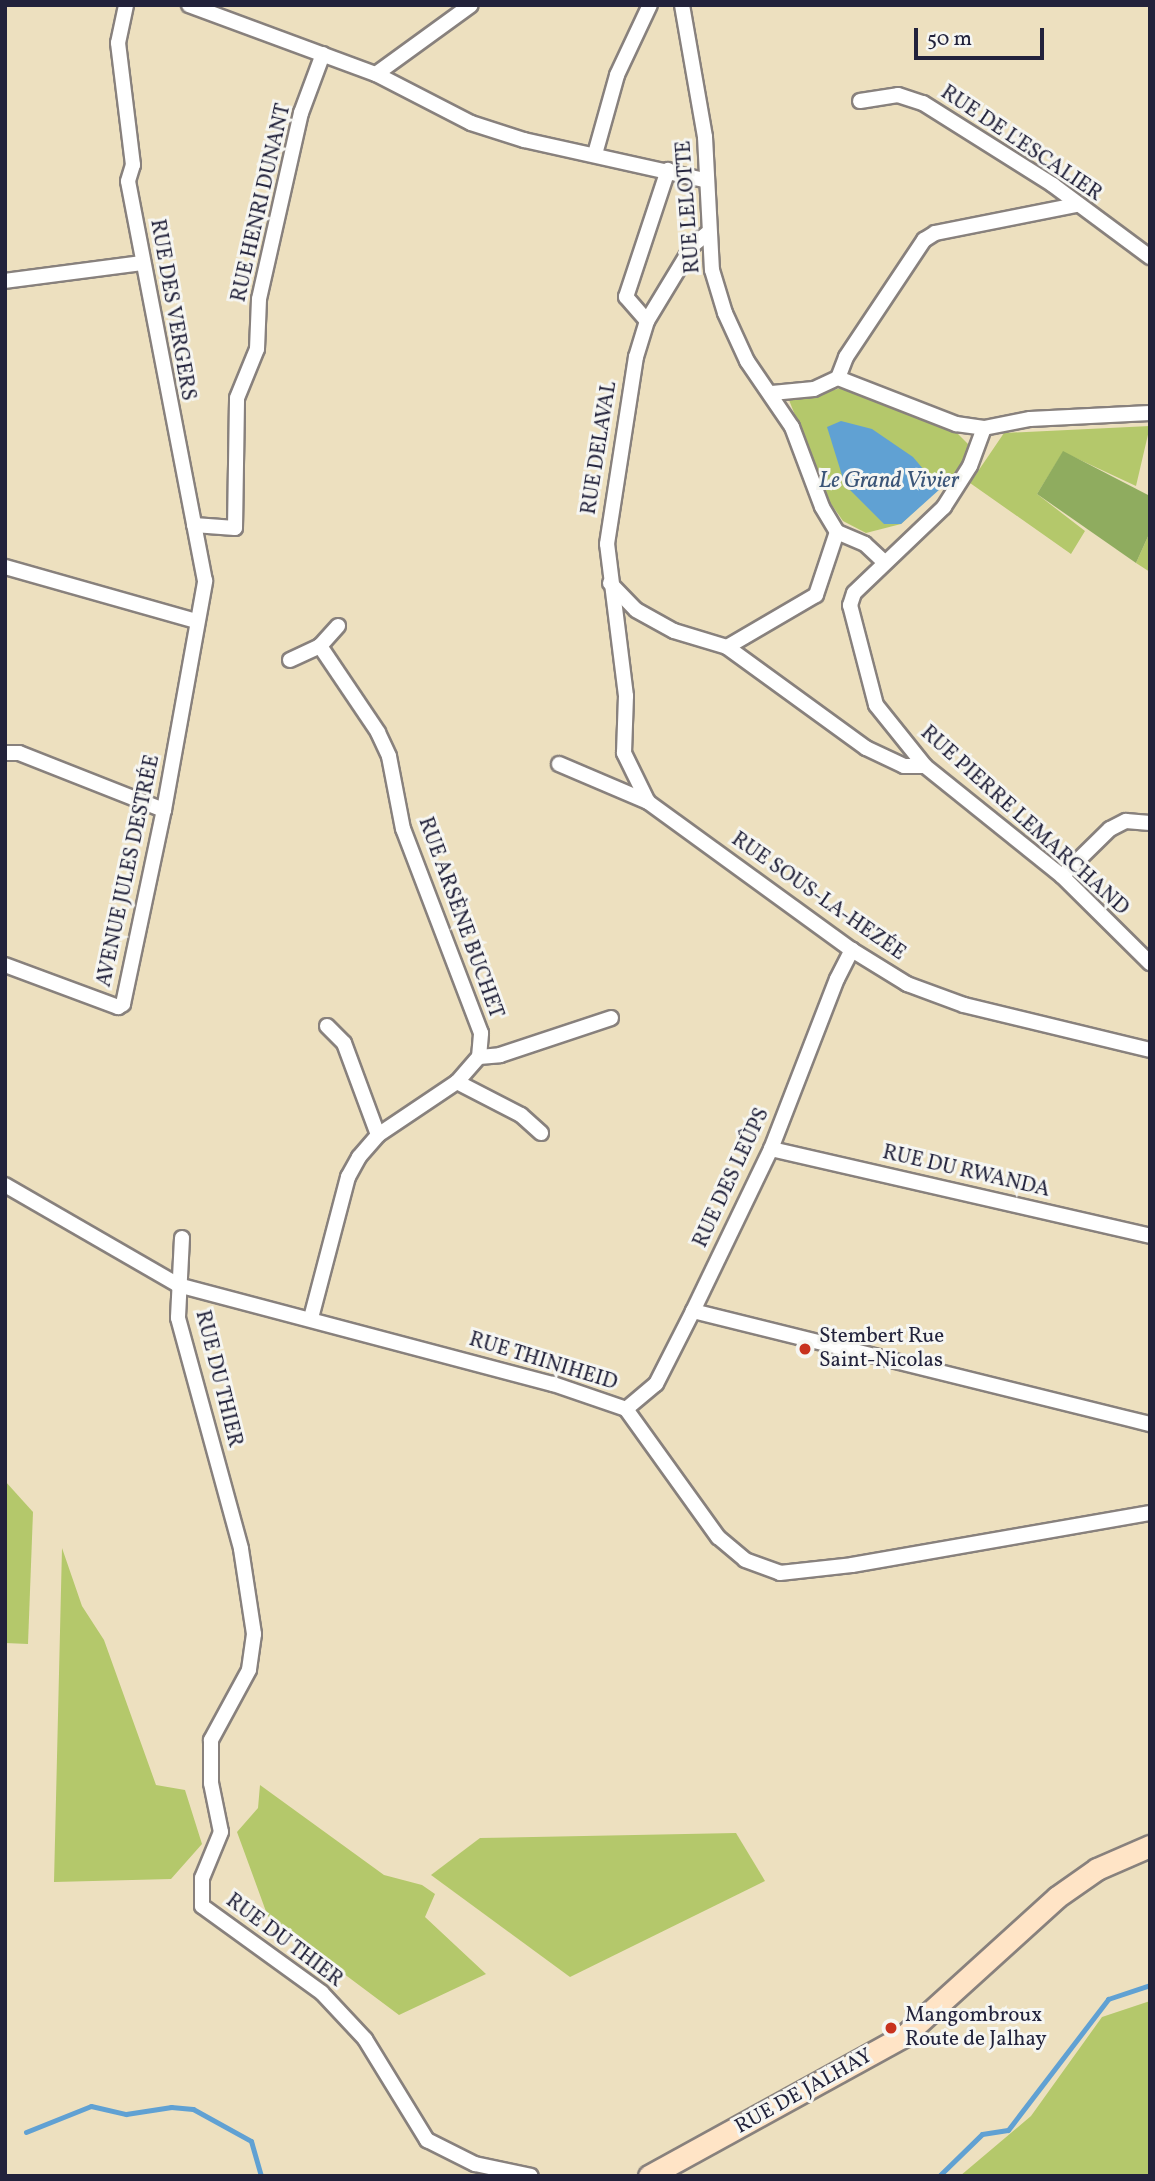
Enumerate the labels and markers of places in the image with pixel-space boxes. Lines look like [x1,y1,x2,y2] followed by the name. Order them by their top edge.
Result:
[819,1324,944,1374] place label: Stembert Rue Saint-Nicolas
[797,1341,813,1357] marker: Stembert Rue Saint-Nicolas
[905,2003,1047,2053] place label: Mangombroux Route de Jalhay
[883,2020,899,2036] marker: Mangombroux Route de Jalhay

